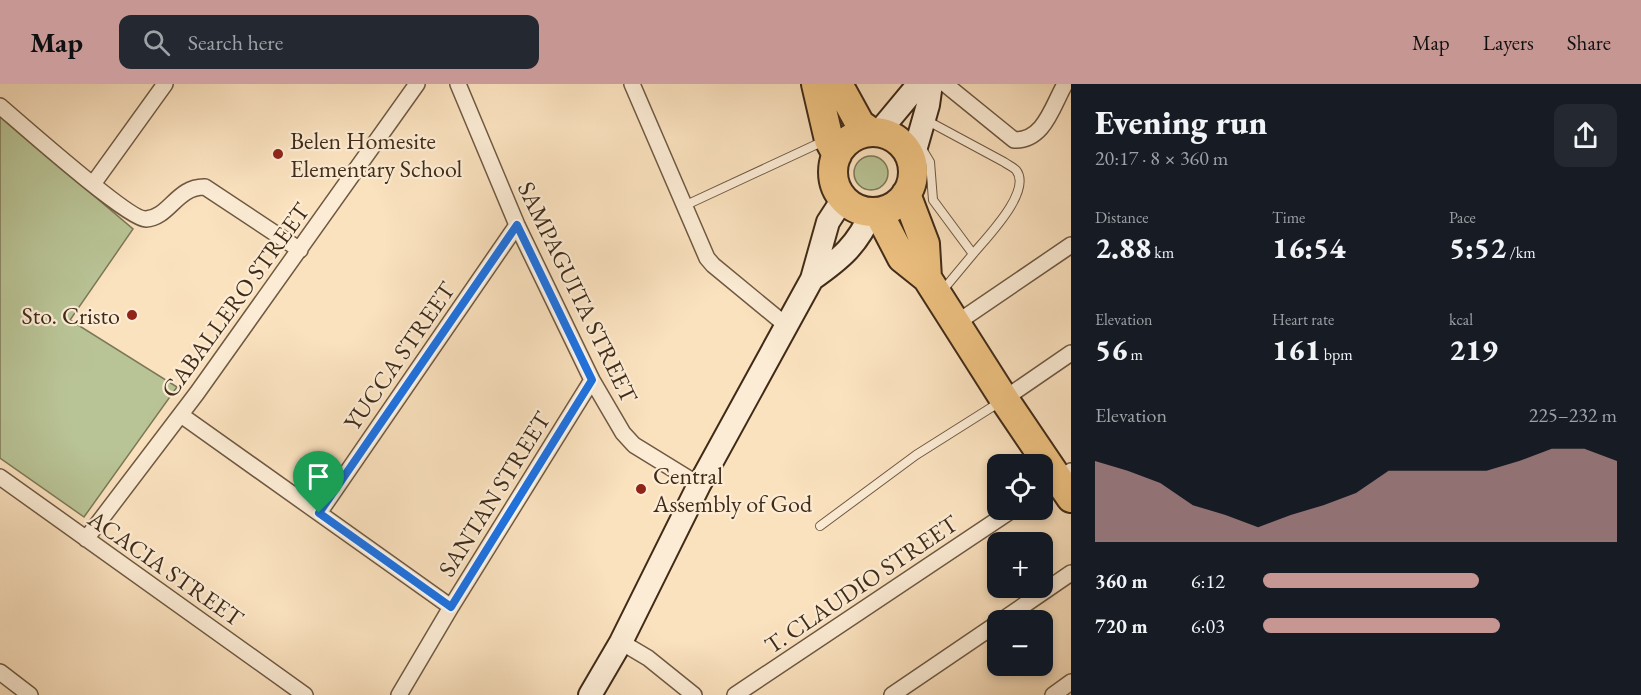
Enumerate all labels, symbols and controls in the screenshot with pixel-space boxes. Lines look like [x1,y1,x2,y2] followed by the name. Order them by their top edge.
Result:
[119,15,539,69] search box
[30,24,83,60] text: Map
[140,26,173,59] icon: search
[188,28,283,57] text: Search here
[1412,29,1450,56] text: Map
[1483,29,1534,56] text: Layers
[1567,29,1611,56] text: Share
[1095,101,1267,144] text: Evening run
[1554,104,1617,167] button: share
[290,125,462,184] place label: Belen Homesite Elementary School
[1095,145,1228,171] text: 20:17 · 8 × 360 m
[271,147,285,161] marker: Belen Homesite Elementary School
[511,176,646,409] street label: SAMPAGUITA STREET
[154,196,317,404] street label: CABALLERO STREET
[1095,207,1148,228] text: Distance
[1272,207,1305,228] text: Time
[1449,207,1476,228] text: Pace
[1095,228,1151,267] text: 2.88
[1272,228,1345,267] text: 16:54
[1449,228,1506,267] text: 5:52
[1151,242,1174,263] text: km
[1506,242,1536,263] text: /km
[336,275,462,436] street label: YUCCA STREET
[22,300,120,331] place label: Sto. Cristo
[125,308,139,322] marker: Sto. Cristo
[1095,309,1153,330] text: Elevation
[1272,309,1334,330] text: Heart rate
[1449,309,1473,330] text: kcal
[1095,330,1127,369] text: 56
[1272,330,1321,369] text: 161
[1449,330,1498,369] text: 219
[1127,344,1143,365] text: m
[1321,344,1353,365] text: bpm
[1095,402,1167,428] text: Elevation
[1529,402,1617,428] text: 225–232 m
[431,405,558,582] street label: SANTAN STREET
[293,451,344,513] pin
[987,454,1053,676] map controls
[987,454,1053,520] button: locate
[302,460,335,493] icon: arrive
[652,460,813,519] place label: Central Assembly of God
[634,482,648,496] marker: Central Assembly of God
[81,502,251,634] street label: ACACIA STREET
[758,507,964,660] street label: T. CLAUDIO STREET
[987,532,1053,598] button: +
[1095,568,1148,594] text: 360 m
[1191,568,1225,594] text: 6:12
[987,610,1053,676] button: −
[1095,613,1148,639] text: 720 m
[1191,613,1225,639] text: 6:03

